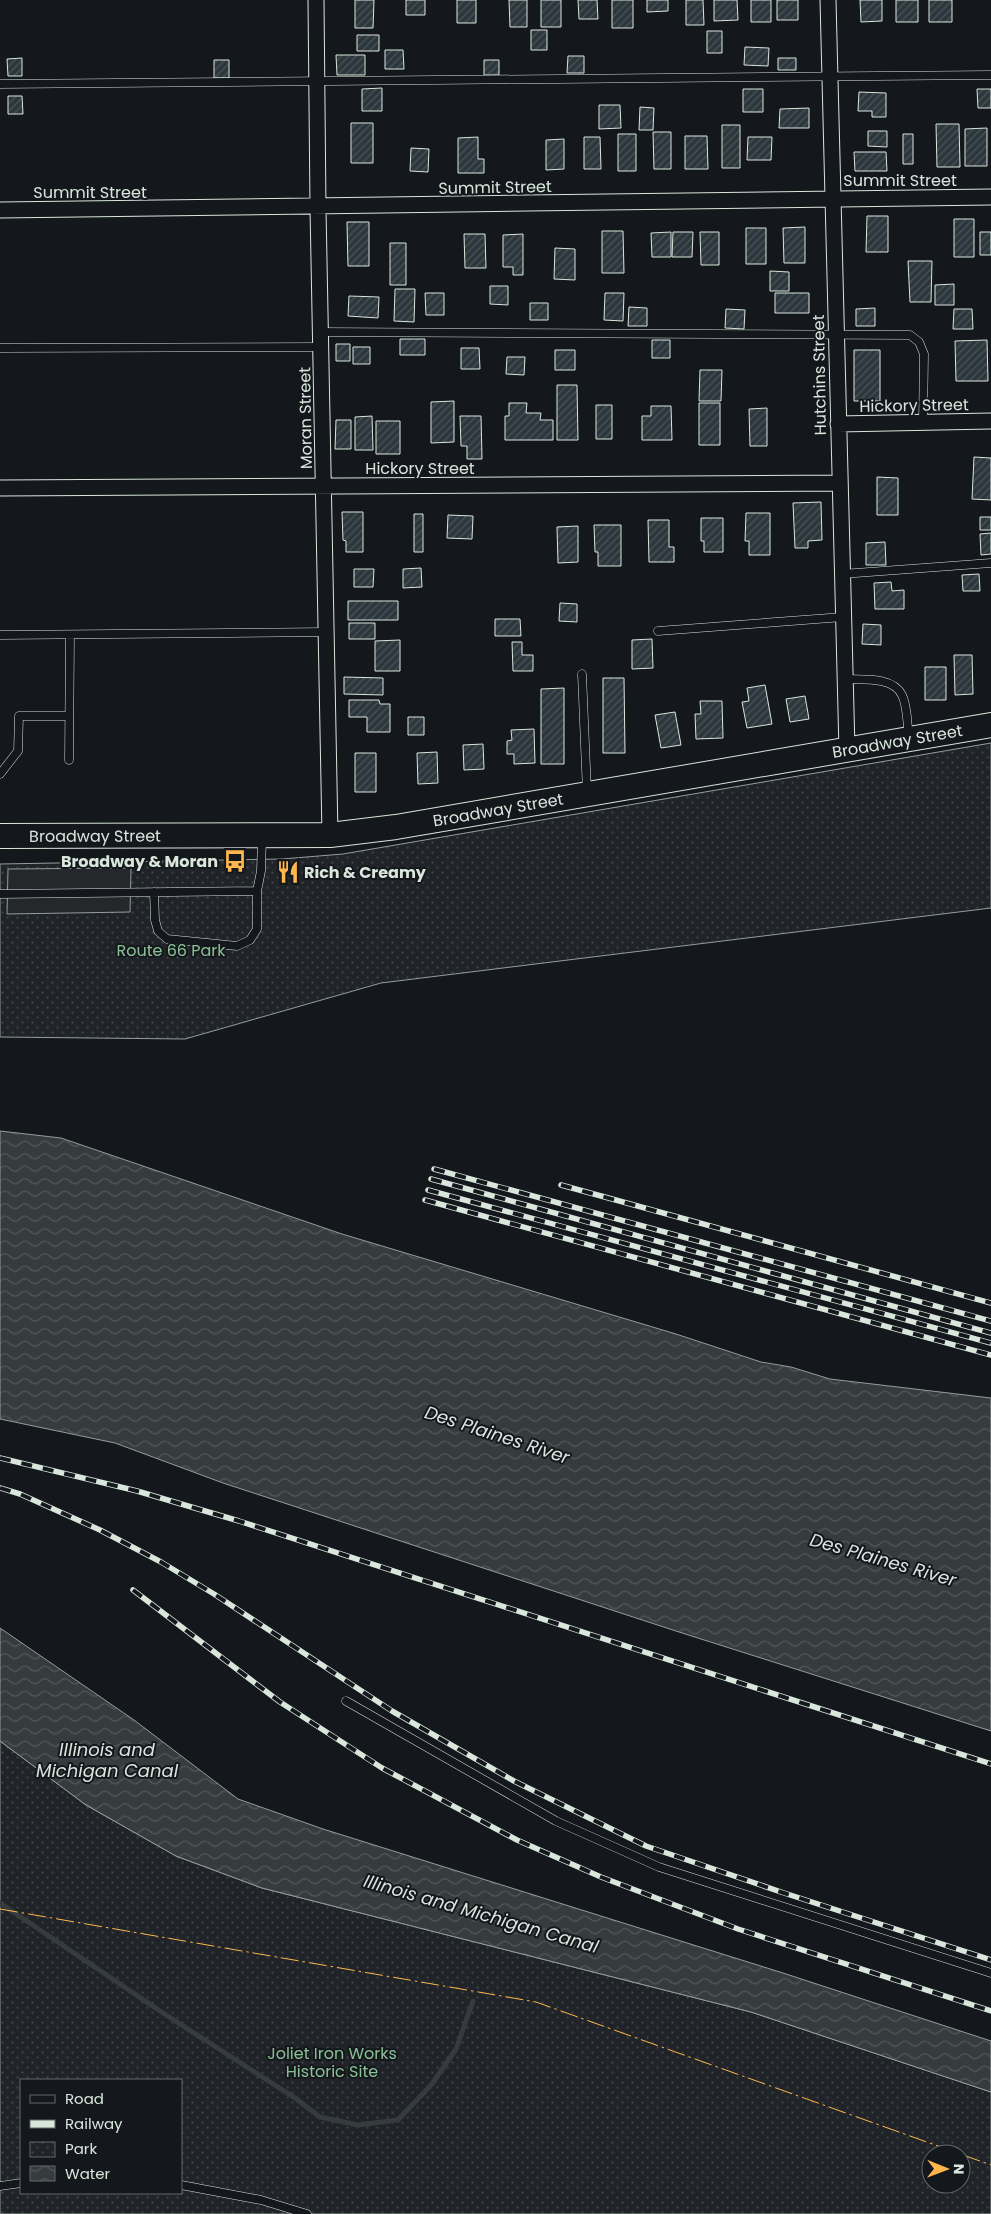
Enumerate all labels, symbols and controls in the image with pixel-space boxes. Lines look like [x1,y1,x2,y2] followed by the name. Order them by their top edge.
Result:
[843,169,957,192] street label: Summit Street
[438,175,552,200] street label: Summit Street
[33,181,147,204] street label: Summit Street
[807,314,832,436] street label: Hutchins Street
[293,367,318,469] street label: Moran Street
[859,393,969,418] street label: Hickory Street
[365,457,475,480] street label: Hickory Street
[830,719,964,764] street label: Broadway Street
[431,788,565,832] street label: Broadway Street
[29,825,161,848] street label: Broadway Street
[222,848,248,874] bus stop icon: Broadway & Moran
[61,850,218,873] place label: Broadway & Moran
[275,859,301,885] restaurant icon: Rich & Creamy
[304,861,427,884] place label: Rich & Creamy
[116,939,226,962] park label: Route 66 Park
[422,1399,574,1470] water label: Des Plaines River
[807,1527,960,1593] water label: Des Plaines River
[36,1737,179,1783] water label: Illinois and Michigan Canal
[361,1868,602,1959] water label: Illinois and Michigan Canal
[267,2042,397,2083] park label: Joliet Iron Works Historic Site
[20,2079,182,2194] legend
[65,2088,104,2109] text: Road
[65,2113,123,2134] text: Railway
[65,2138,97,2159] text: Park
[921,2144,971,2194] north arrow
[65,2163,111,2184] text: Water
[949,2164,969,2175] text: N

